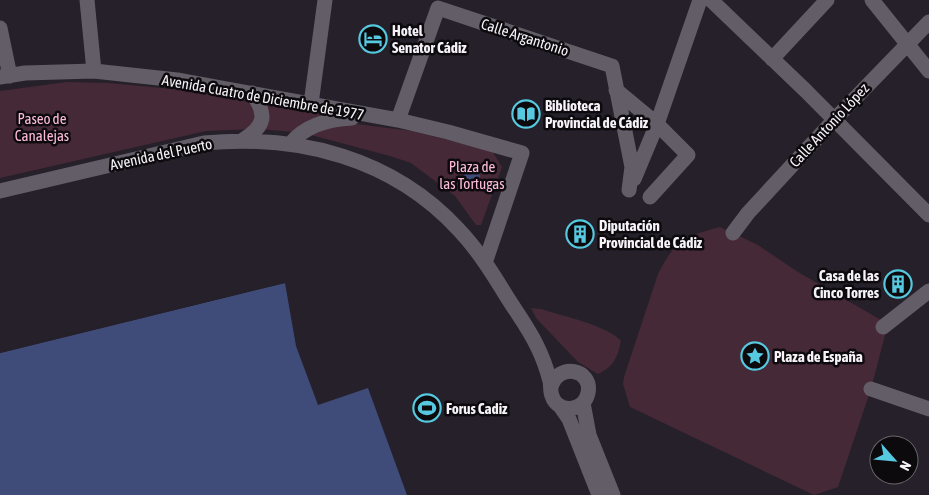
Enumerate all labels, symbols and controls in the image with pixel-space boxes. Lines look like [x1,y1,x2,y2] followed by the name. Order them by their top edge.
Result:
[479,15,571,59] street label: Calle Argantonio
[392,22,467,56] place label: Hotel Senator Cádiz
[358,24,388,54] hotel icon: Hotel Senator Cádiz
[161,71,365,123] street label: Avenida Cuatro de Diciembre de 1977
[786,79,873,170] street label: Calle Antonio López
[545,97,649,131] place label: Biblioteca Provincial de Cádiz
[511,99,541,129] library icon: Biblioteca Provincial de Cádiz
[15,110,69,144] park label: Paseo de Canalejas
[108,135,214,173] street label: Avenida del Puerto
[439,158,505,192] park label: Plaza de las Tortugas
[599,217,703,251] place label: Diputación Provincial de Cádiz
[565,219,595,249] building icon: Diputación Provincial de Cádiz
[813,267,880,301] place label: Casa de las Cinco Torres
[883,269,913,299] building icon: Casa de las Cinco Torres
[740,341,770,371] place icon: Plaza de España
[774,348,863,365] place label: Plaza de España
[412,393,442,423] sports icon: Forus Cadiz
[446,400,508,417] place label: Forus Cadiz
[869,435,919,485] north arrow
[897,459,915,473] text: N

